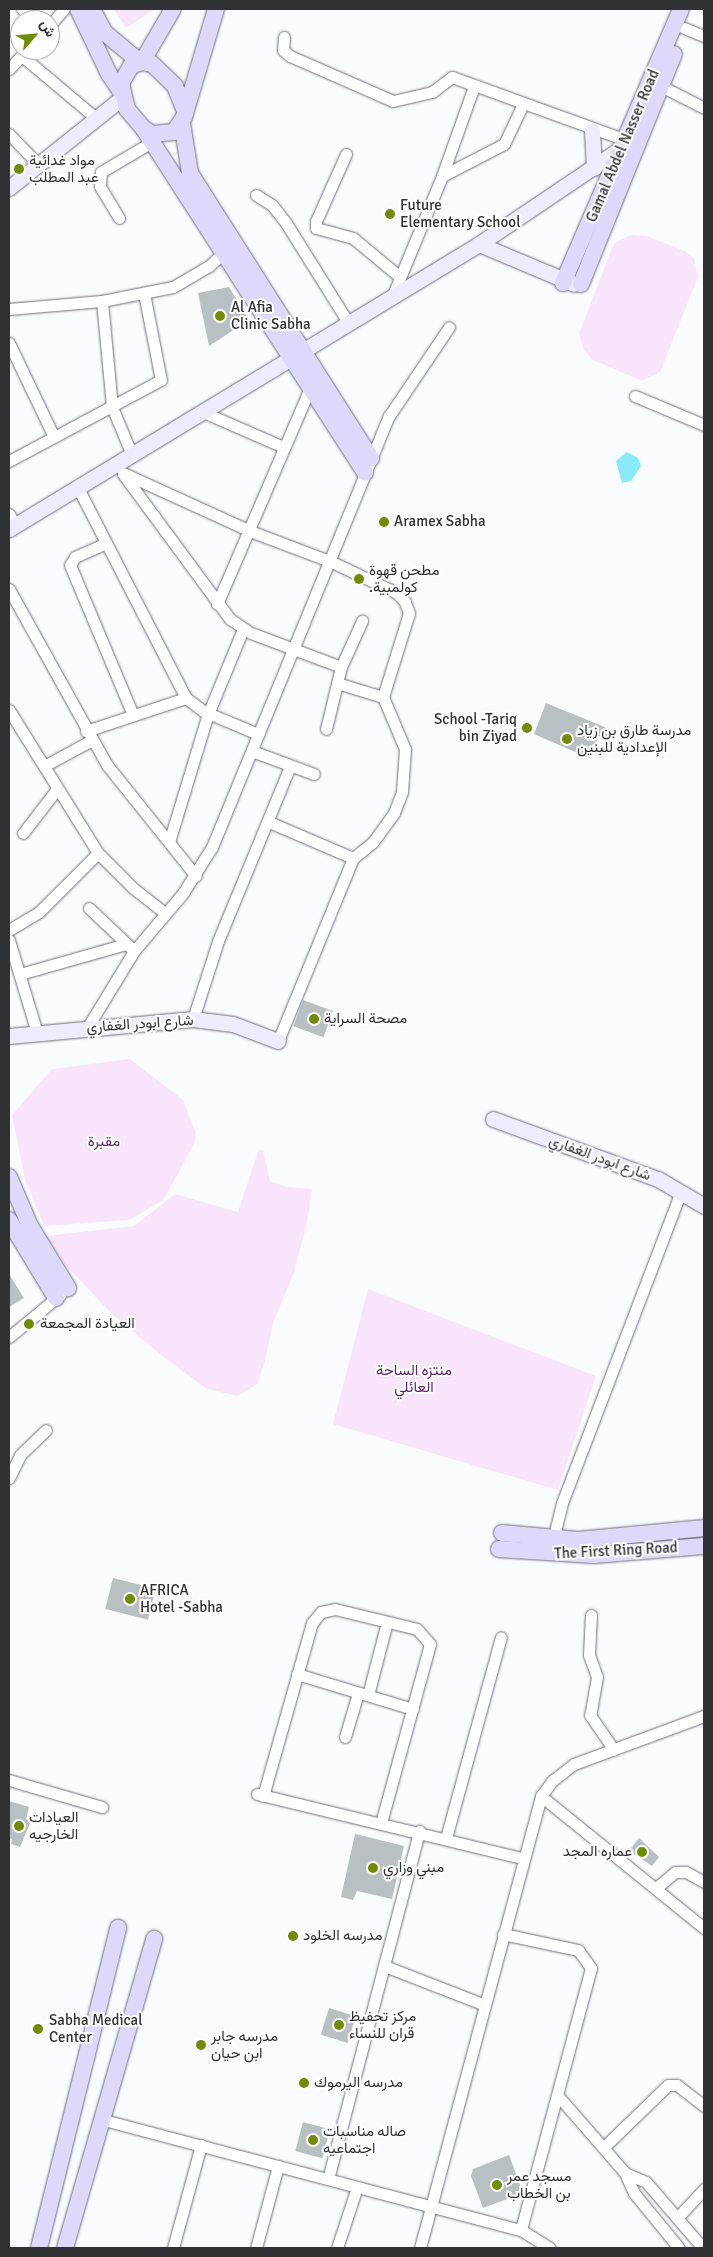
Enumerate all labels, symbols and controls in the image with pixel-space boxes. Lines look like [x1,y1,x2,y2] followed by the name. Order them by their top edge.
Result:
[10,10,60,60] north arrow
[37,17,59,40] text: ش
[583,67,663,225] street label: Gamal Abdel Nasser Road
[29,151,99,186] place label: مواد غدائية عبد المطلب
[13,163,25,175] marker: مواد غدائية عبد المطلب
[400,196,521,231] place label: Future Elementary School
[384,208,396,220] marker: Future Elementary School
[231,298,311,333] place label: Al Afia Clinic Sabha
[213,309,227,323] marker: Al Afia Clinic Sabha
[394,513,485,531] place label: Aramex Sabha
[378,516,390,528] marker: Aramex Sabha
[369,561,439,596] place label: مطحن قهوة .كولمبية
[353,573,365,585] marker: مطحن قهوة .كولمبية
[434,710,517,745] place label: School -Tariq bin Ziyad
[577,721,691,756] place label: مدرسة طارق بن زياد الإعدادية للبنين
[521,722,533,734] marker: School -Tariq bin Ziyad
[561,733,573,745] marker: مدرسة طارق بن زياد الإعدادية للبنين
[324,1010,407,1028] place label: مصحة السراية
[86,1011,194,1037] street label: شارع ابودر الغفاري
[308,1013,320,1025] marker: مصحة السراية
[547,1131,653,1185] street label: شارع ابودر الغفاري
[88,1133,120,1151] park label: مقبرة
[40,1315,135,1333] place label: العيادة المجمعة
[22,1317,36,1331] marker: العيادة المجمعة
[376,1361,452,1396] park label: منتزه الساحة العائلي
[554,1539,678,1563] street label: The First Ring Road
[140,1581,223,1616] place label: AFRICA Hotel -Sabha
[124,1593,136,1605] marker: AFRICA Hotel -Sabha
[29,1808,79,1843] place label: العيادات الخارجيه
[13,1820,25,1832] marker: العيادات الخارجيه
[563,1843,632,1861] place label: عماره المجد
[636,1846,648,1858] marker: عماره المجد
[383,1859,444,1877] place label: مبني وزاري
[367,1862,379,1874] marker: مبني وزاري
[303,1927,382,1945] place label: مدرسه الخلود
[287,1930,299,1942] marker: مدرسه الخلود
[349,2007,416,2042] place label: مركز تحفيظ قران للنساء
[49,2011,143,2046] place label: Sabha Medical Center
[333,2019,345,2031] marker: مركز تحفيظ قران للنساء
[31,2022,45,2036] marker: Sabha Medical Center
[211,2027,278,2062] place label: مدرسه جابر ابن حيان
[195,2039,207,2051] marker: مدرسه جابر ابن حيان
[314,2074,403,2092] place label: مدرسه اليرموك
[298,2077,310,2089] marker: مدرسه اليرموك
[323,2122,406,2157] place label: صاله مناسبات اجتماعيه
[307,2134,319,2146] marker: صاله مناسبات اجتماعيه
[507,2167,571,2202] place label: مسجد عمر بن الخطاب
[491,2179,503,2191] marker: مسجد عمر بن الخطاب

